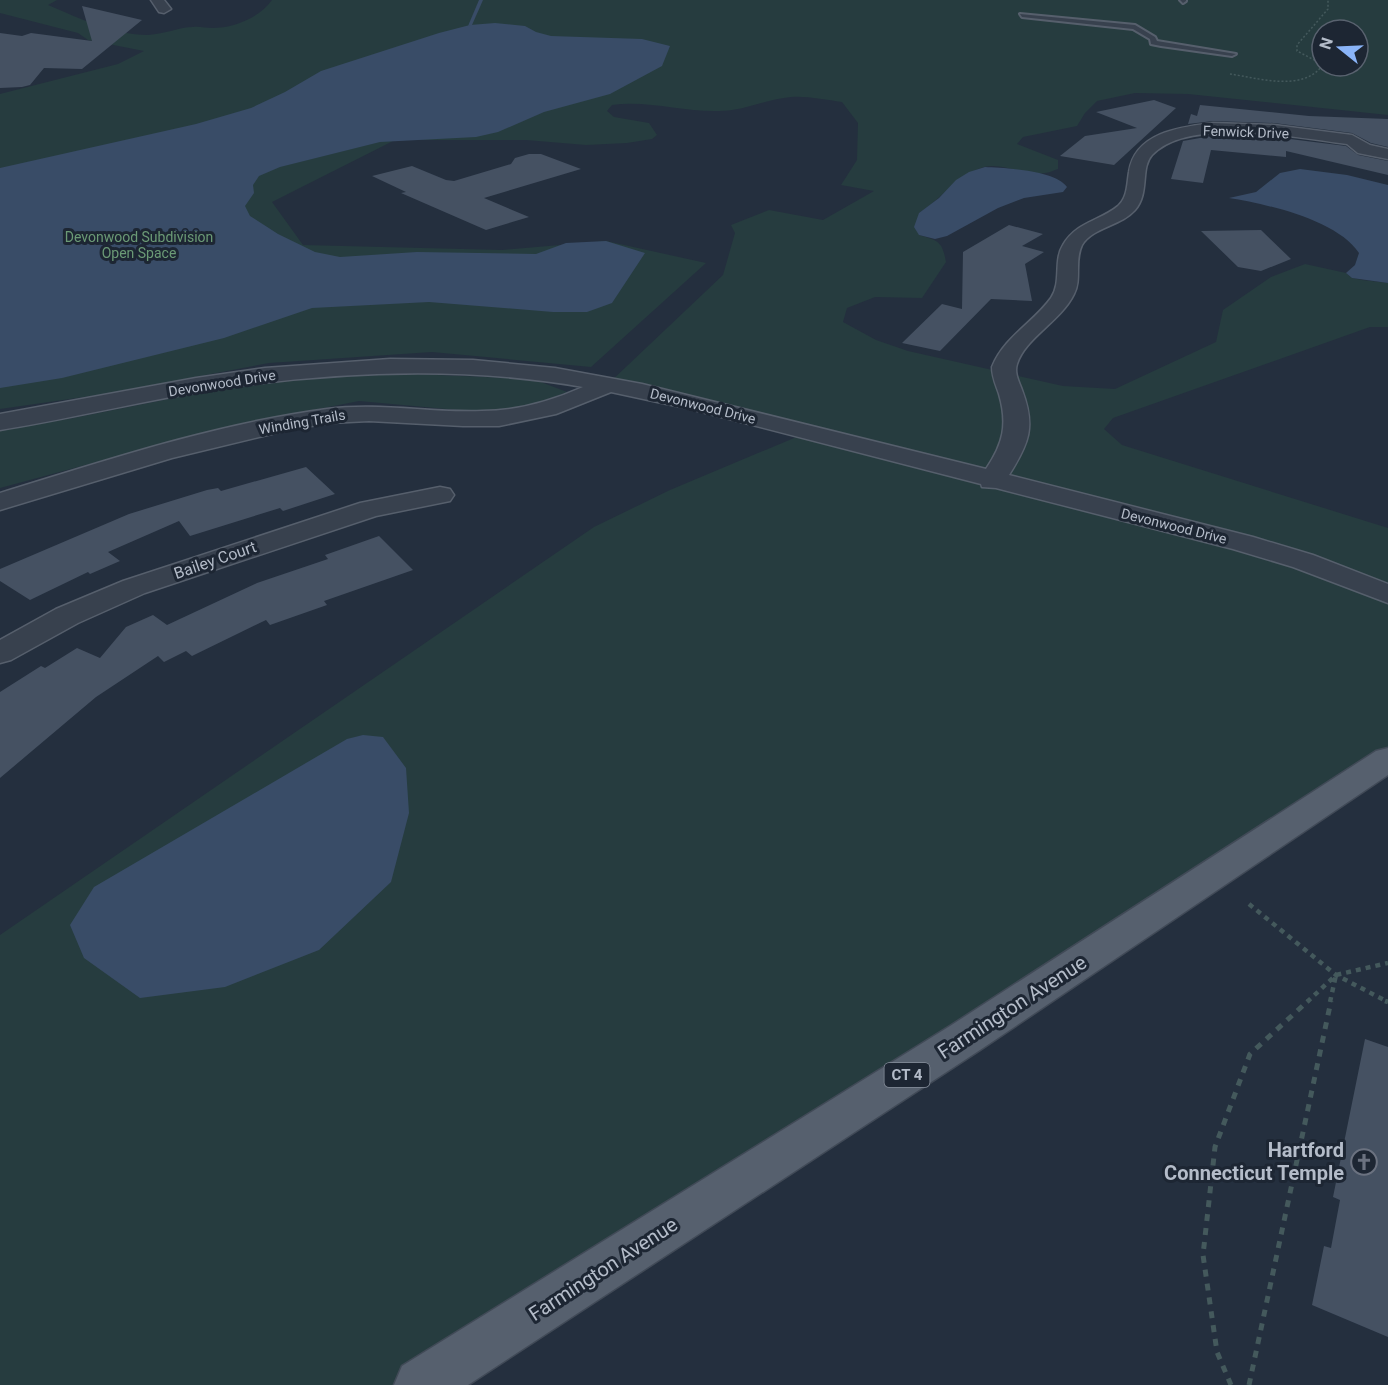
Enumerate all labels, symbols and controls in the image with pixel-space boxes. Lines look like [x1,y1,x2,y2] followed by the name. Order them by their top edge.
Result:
[1310,18,1370,78] north arrow
[1315,35,1337,52] text: N
[1203,123,1289,141] street label: Fenwick Drive
[65,229,213,261] park label: Devonwood Subdivision Open Space
[167,367,277,399] street label: Devonwood Drive
[649,385,757,427] street label: Devonwood Drive
[257,407,347,437] street label: Winding Trails
[1120,505,1228,547] street label: Devonwood Drive
[171,537,259,583] street label: Bailey Court
[933,950,1091,1064] street label: Farmington Avenue
[884,1063,930,1087] road number: CT 4
[1164,1138,1344,1185] place label: Hartford Connecticut Temple
[1349,1147,1379,1177] church icon: Hartford Connecticut Temple
[524,1212,682,1326] street label: Farmington Avenue

